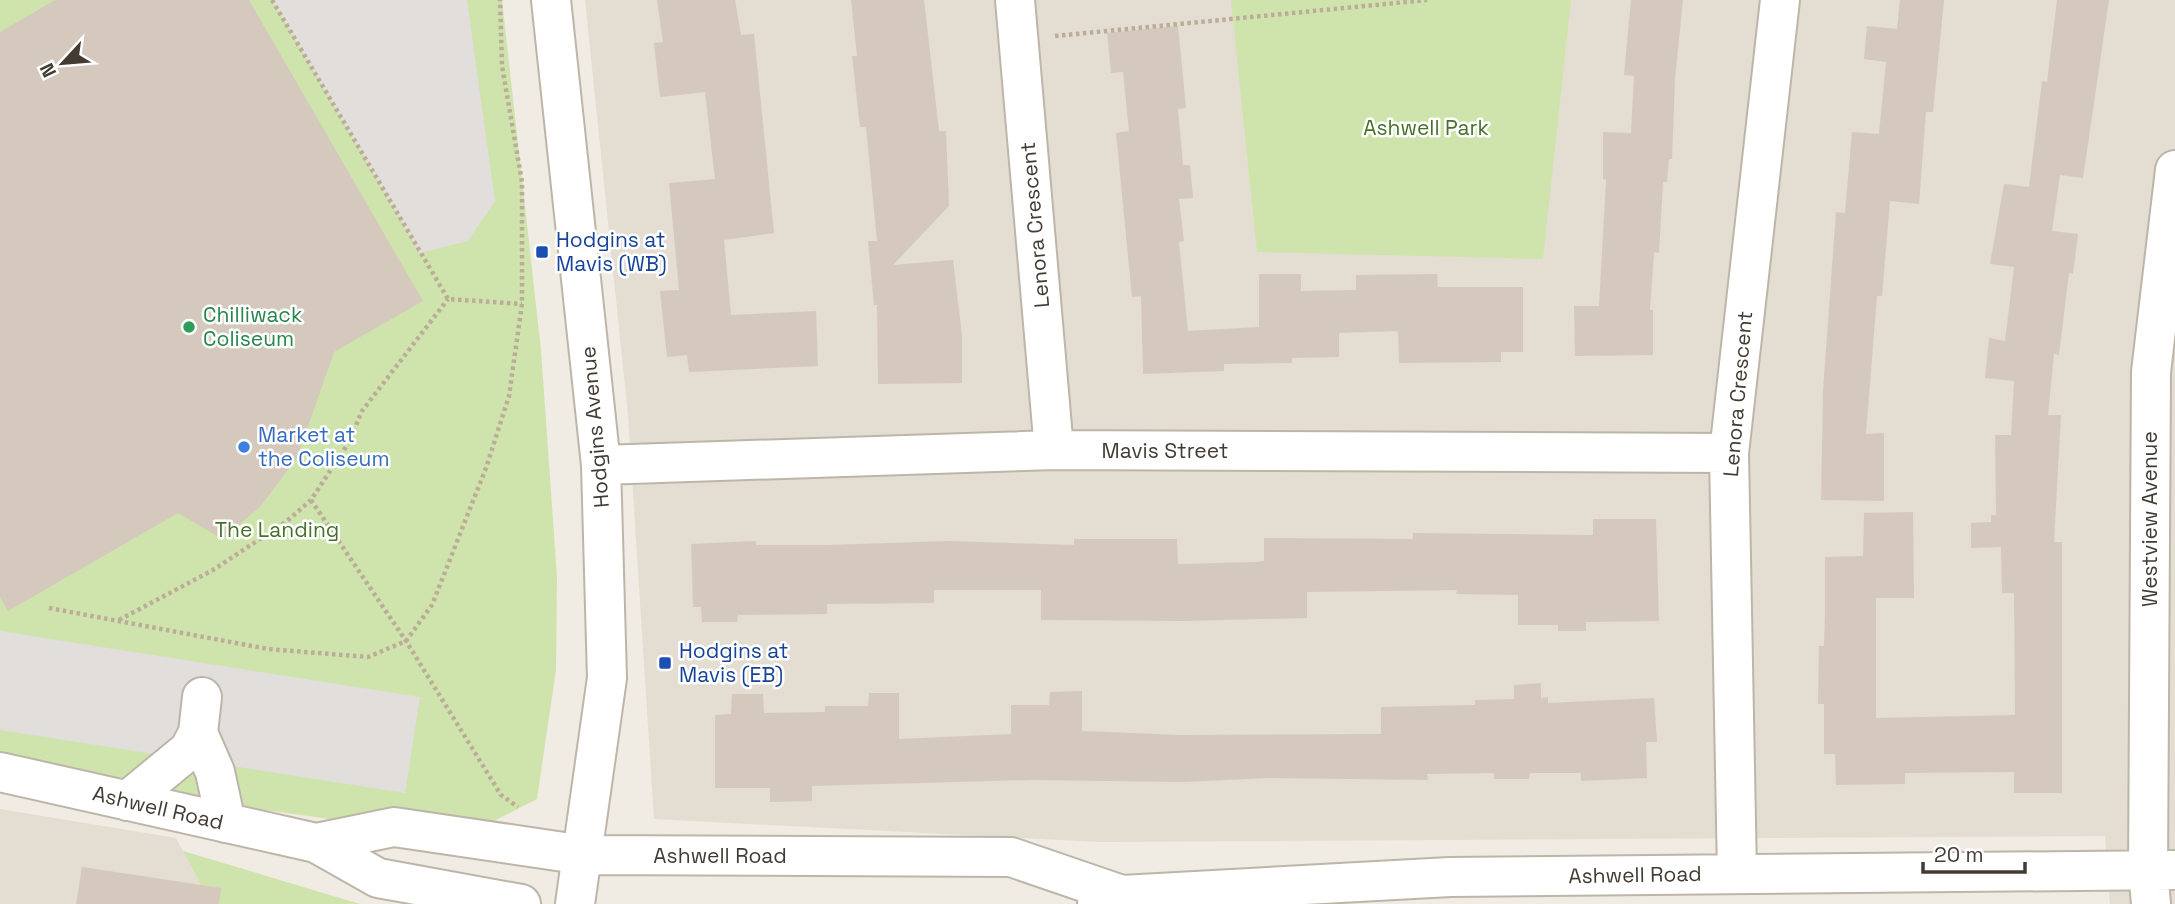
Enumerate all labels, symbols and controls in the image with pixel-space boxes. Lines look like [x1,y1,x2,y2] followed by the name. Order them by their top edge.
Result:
[28,28,98,98] north arrow
[34,59,62,81] text: N
[1363,114,1489,141] park label: Ashwell Park
[1014,141,1055,309] street label: Lenora Crescent
[556,226,667,277] place label: Hodgins at Mavis (WB)
[534,244,550,260] marker: Hodgins at Mavis (WB)
[203,301,302,352] place label: Chilliwack Coliseum
[1717,310,1758,478] street label: Lenora Crescent
[181,319,197,335] marker: Chilliwack Coliseum
[574,345,615,509] street label: Hodgins Avenue
[258,421,390,472] place label: Market at the Coliseum
[2136,431,2163,607] street label: Westview Avenue
[1102,437,1228,464] street label: Mavis Street
[236,439,252,455] marker: Market at the Coliseum
[215,516,339,543] park label: The Landing
[679,637,788,688] place label: Hodgins at Mavis (EB)
[657,655,673,671] marker: Hodgins at Mavis (EB)
[90,779,226,836] street label: Ashwell Road
[1923,830,2024,874] scale bar
[1934,841,1984,868] text: 20 m
[653,842,787,869] street label: Ashwell Road
[1568,860,1702,889] street label: Ashwell Road

